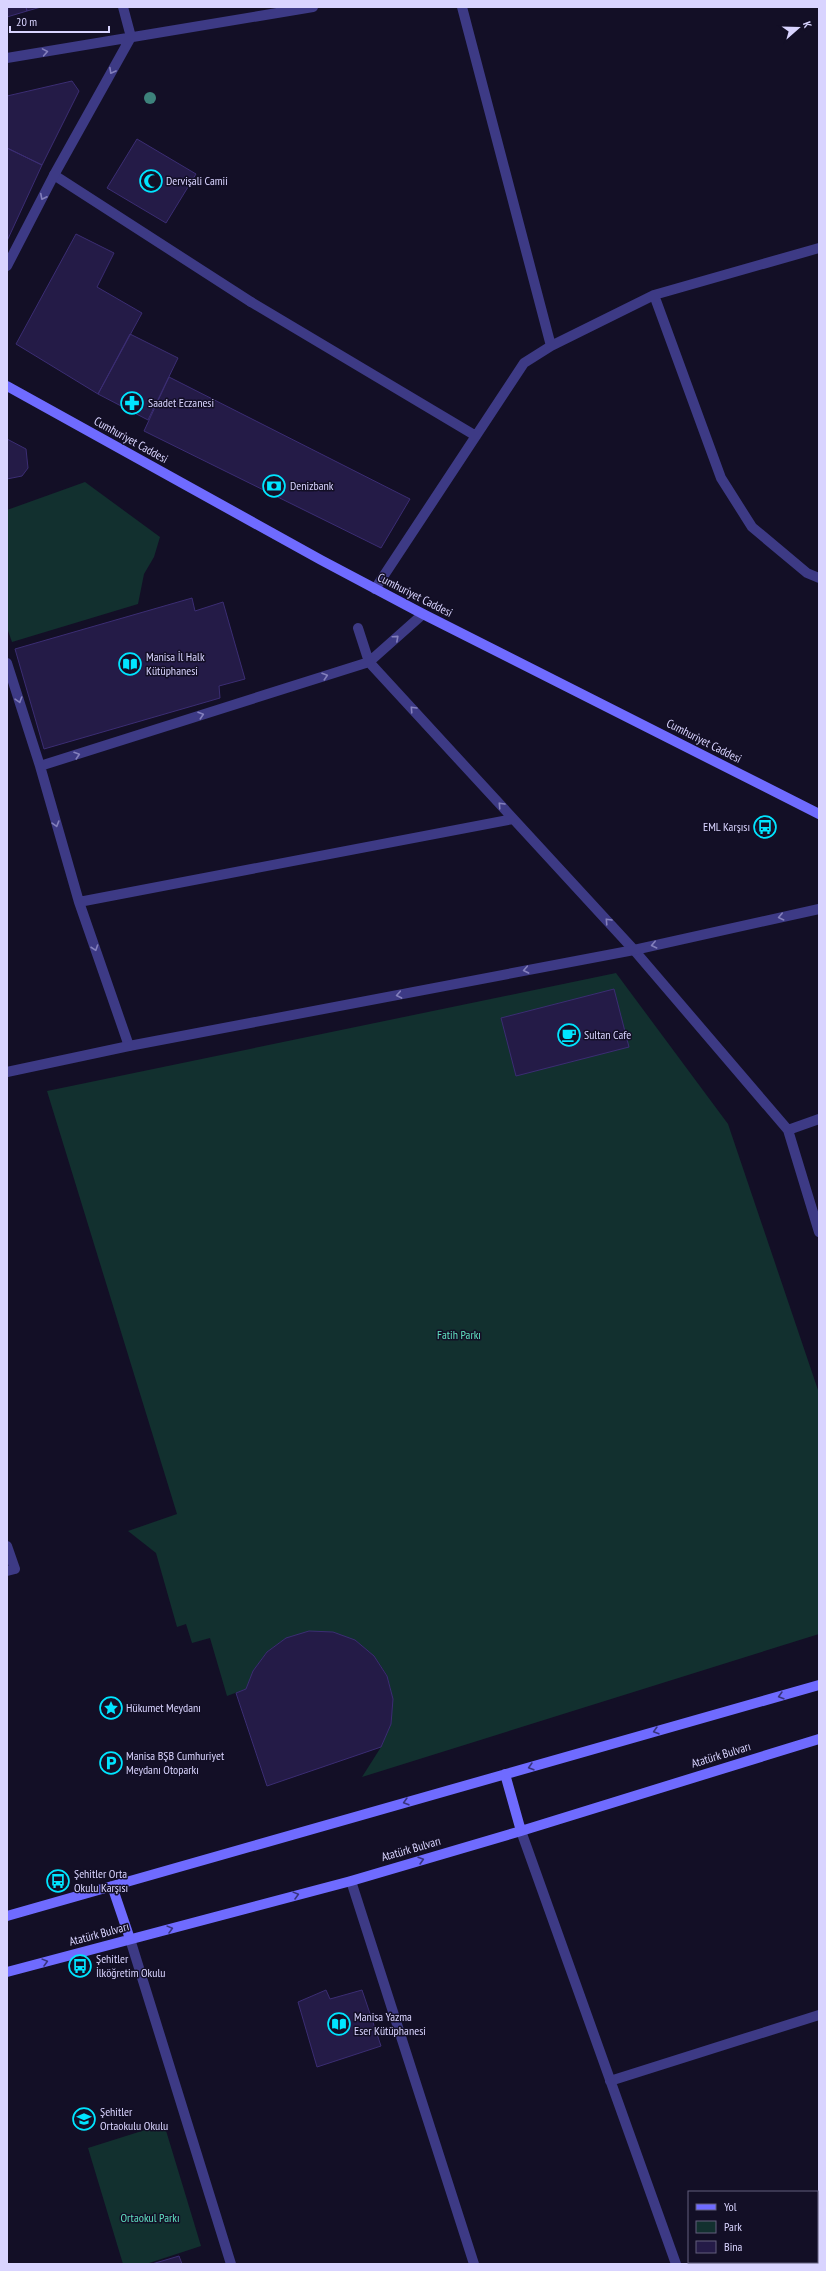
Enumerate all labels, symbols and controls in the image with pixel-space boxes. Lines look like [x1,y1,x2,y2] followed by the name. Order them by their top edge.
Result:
[10,8,109,34] scale bar
[778,8,818,48] north arrow
[16,14,37,29] text: 20 m
[800,19,815,30] text: K
[42,48,49,56] one-way arrow
[110,66,117,74] one-way arrow
[138,168,164,194] mosque icon: Dervişali Camii
[166,173,228,188] place label: Dervişali Camii
[40,192,48,200] one-way arrow
[119,390,145,416] pharmacy icon: Saadet Eczanesi
[148,395,214,410] place label: Saadet Eczanesi
[92,413,171,466] street label: Cumhuriyet Caddesi
[261,473,287,499] bank icon: Denizbank
[290,478,334,493] place label: Denizbank
[375,569,455,620] street label: Cumhuriyet Caddesi
[391,635,399,643] one-way arrow
[146,649,205,678] place label: Manisa İl Halk Kütüphanesi
[117,651,143,677] library icon: Manisa İl Halk Kütüphanesi
[321,672,328,681] one-way arrow
[14,696,23,703] one-way arrow
[410,707,417,714] one-way arrow
[197,712,204,720] one-way arrow
[664,715,744,766] street label: Cumhuriyet Caddesi
[73,751,80,760] one-way arrow
[498,802,505,810] one-way arrow
[752,814,778,840] bus stop icon: EML Karşısı
[703,819,750,834] place label: EML Karşısı
[51,821,60,828] one-way arrow
[778,913,784,921] one-way arrow
[605,918,613,926] one-way arrow
[651,941,657,949] one-way arrow
[90,945,99,952] one-way arrow
[523,966,530,974] one-way arrow
[396,990,402,998] one-way arrow
[556,1022,582,1048] cafe icon: Sultan Cafe
[584,1027,631,1042] place label: Sultan Cafe
[437,1327,481,1342] park label: Fatih Parkı
[778,1691,785,1699] one-way arrow
[98,1695,124,1721] place icon: Hükumet Meydanı
[126,1700,201,1715] place label: Hükumet Meydanı
[653,1726,660,1735] one-way arrow
[689,1738,752,1771] street label: Atatürk Bulvarı
[126,1748,225,1777] place label: Manisa BŞB Cumhuriyet Meydanı Otoparkı
[98,1750,124,1776] parking icon: Manisa BŞB Cumhuriyet Meydanı Otoparkı
[528,1762,535,1771] one-way arrow
[403,1797,410,1806] one-way arrow
[379,1833,442,1864] street label: Atatürk Bulvarı
[417,1856,424,1865] one-way arrow
[74,1866,128,1895] place label: Şehitler Orta Okulu Karşısı
[45,1868,71,1894] bus stop icon: Şehitler Orta Okulu Karşısı
[292,1891,299,1900] one-way arrow
[67,1918,130,1949] street label: Atatürk Bulvarı
[167,1925,174,1933] one-way arrow
[96,1951,165,1980] place label: Şehitler İlköğretim Okulu
[67,1953,93,1979] bus stop icon: Şehitler İlköğretim Okulu
[41,1958,48,1967] one-way arrow
[354,2009,426,2038] place label: Manisa Yazma Eser Kütüphanesi
[326,2011,352,2037] library icon: Manisa Yazma Eser Kütüphanesi
[100,2104,168,2133] place label: Şehitler Ortaokulu Okulu
[71,2106,97,2132] school or university icon: Şehitler Ortaokulu Okulu
[688,2191,818,2263] legend
[724,2199,737,2214] text: Yol
[120,2210,180,2225] park label: Ortaokul Parkı
[724,2219,742,2234] text: Park
[724,2239,743,2254] text: Bina

